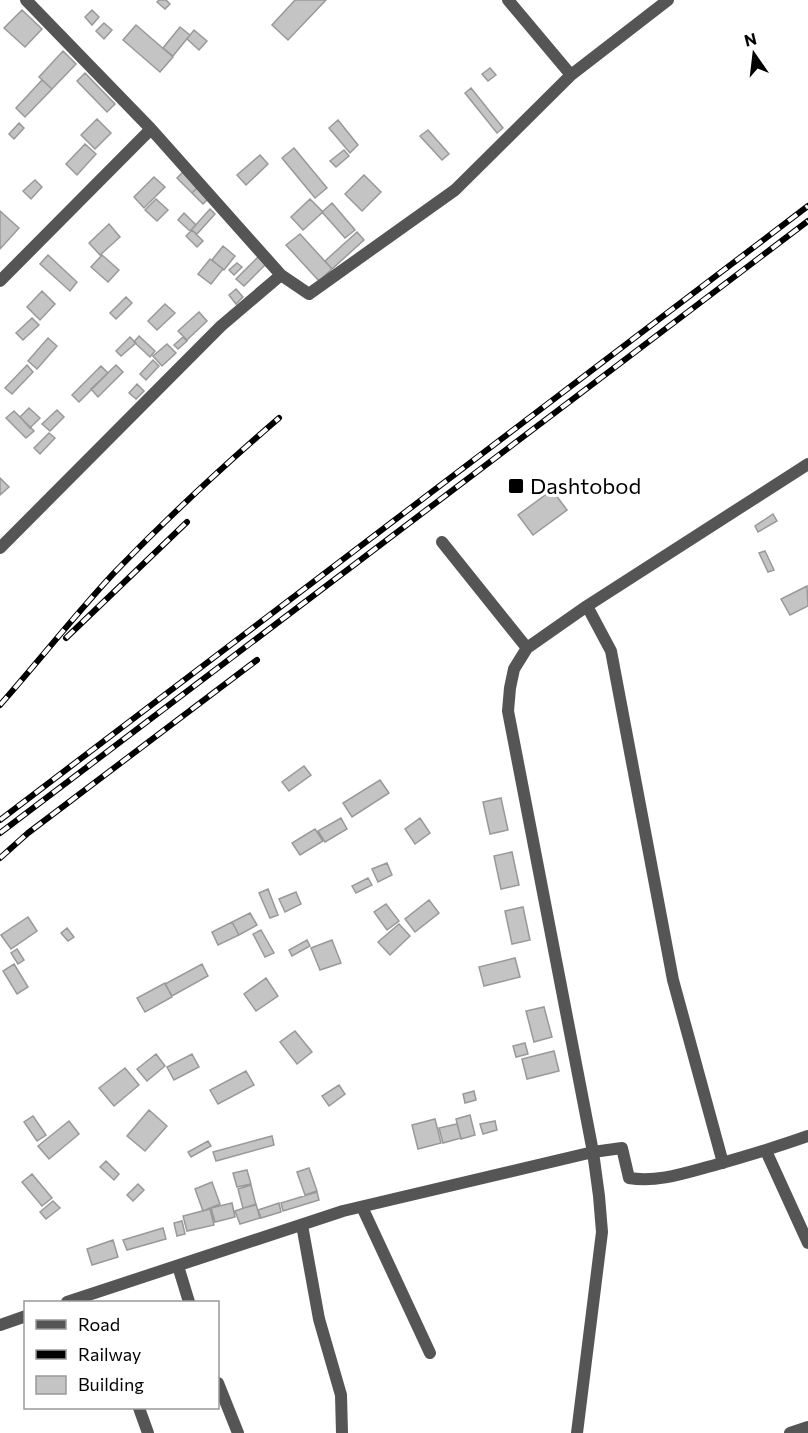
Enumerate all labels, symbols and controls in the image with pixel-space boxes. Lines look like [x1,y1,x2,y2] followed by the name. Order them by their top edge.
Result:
[724,24,784,84] north arrow
[742,28,758,50] text: N
[530,472,641,499] place label: Dashtobod
[507,477,525,495] marker: Dashtobod
[24,1301,219,1409] legend
[78,1313,120,1335] text: Road
[78,1343,141,1365] text: Railway
[78,1373,144,1395] text: Building

